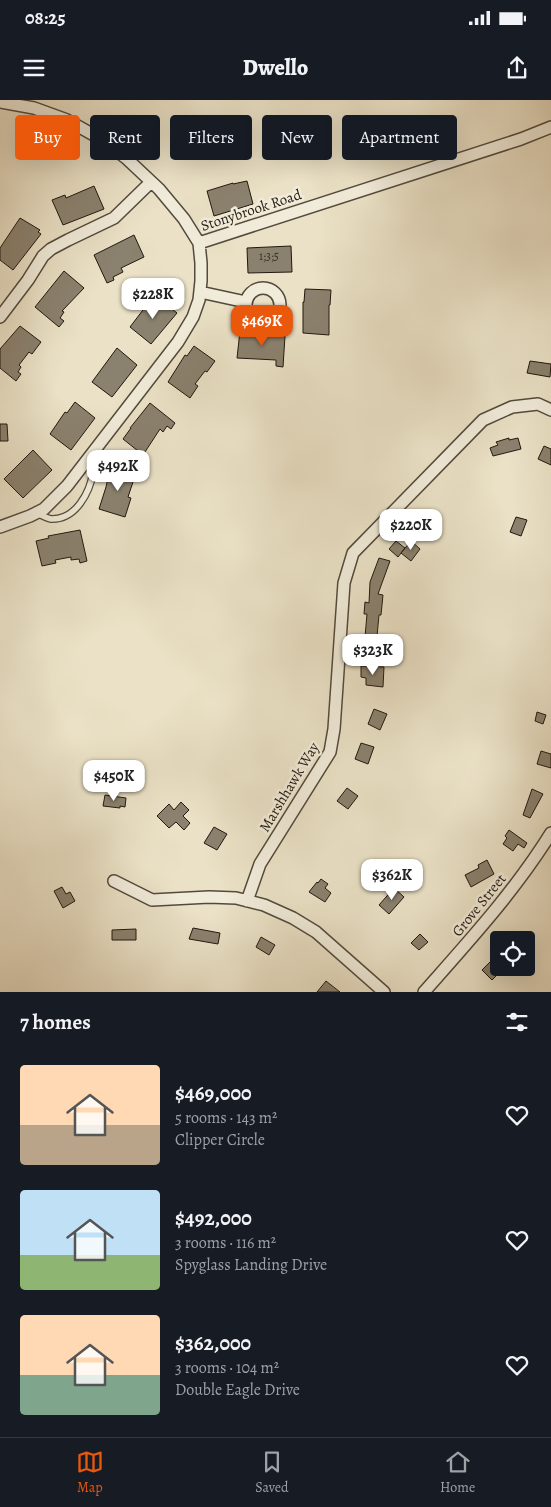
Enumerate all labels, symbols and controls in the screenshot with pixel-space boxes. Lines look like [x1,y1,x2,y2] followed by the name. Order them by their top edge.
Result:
[25,5,66,31] text: 08:25
[243,53,308,83] text: Dwello
[20,54,48,82] icon: menu
[503,54,531,82] icon: share
[15,115,80,160] chip: Buy
[90,115,160,160] chip: Rent
[170,115,252,160] chip: Filters
[262,115,332,160] chip: New
[342,115,457,160] chip: Apartment
[198,184,305,236] street label: Stonybrook Road
[259,248,279,264] house number: 1;3;5
[118,278,188,320] pin: $228K
[132,283,174,305] text: $228K
[227,304,297,347] pin: $469K
[242,310,282,332] text: $469K
[83,450,153,492] pin: $492K
[98,455,138,477] text: $492K
[376,508,446,551] pin: $220K
[390,514,432,536] text: $220K
[338,634,408,676] pin: $323K
[353,639,393,661] text: $323K
[254,738,324,836] street label: Marshhawk Way
[79,760,149,802] pin: $450K
[94,765,134,787] text: $450K
[357,858,427,901] pin: $362K
[372,864,412,886] text: $362K
[447,869,511,941] street label: Grove Street
[490,931,535,976] map controls
[490,931,535,976] button: locate
[20,1008,91,1036] text: 7 homes
[503,1008,531,1036] icon: filters
[175,1079,252,1107] text: $469,000
[60,1085,120,1145] icon: home
[503,1101,531,1129] icon: heart
[175,1107,277,1129] text: 5 rooms · 143 m²
[175,1129,265,1151] text: Clipper Circle
[175,1204,252,1232] text: $492,000
[60,1210,120,1270] icon: home
[503,1226,531,1254] icon: heart
[175,1232,276,1254] text: 3 rooms · 116 m²
[175,1254,327,1276] text: Spyglass Landing Drive
[175,1329,251,1357] text: $362,000
[60,1335,120,1395] icon: home
[503,1351,531,1379] icon: heart
[175,1357,279,1379] text: 3 rooms · 104 m²
[175,1379,300,1401] text: Double Eagle Drive
[76,1448,104,1497] tab: Map
[255,1448,289,1497] tab: Saved
[440,1448,475,1497] tab: Home

